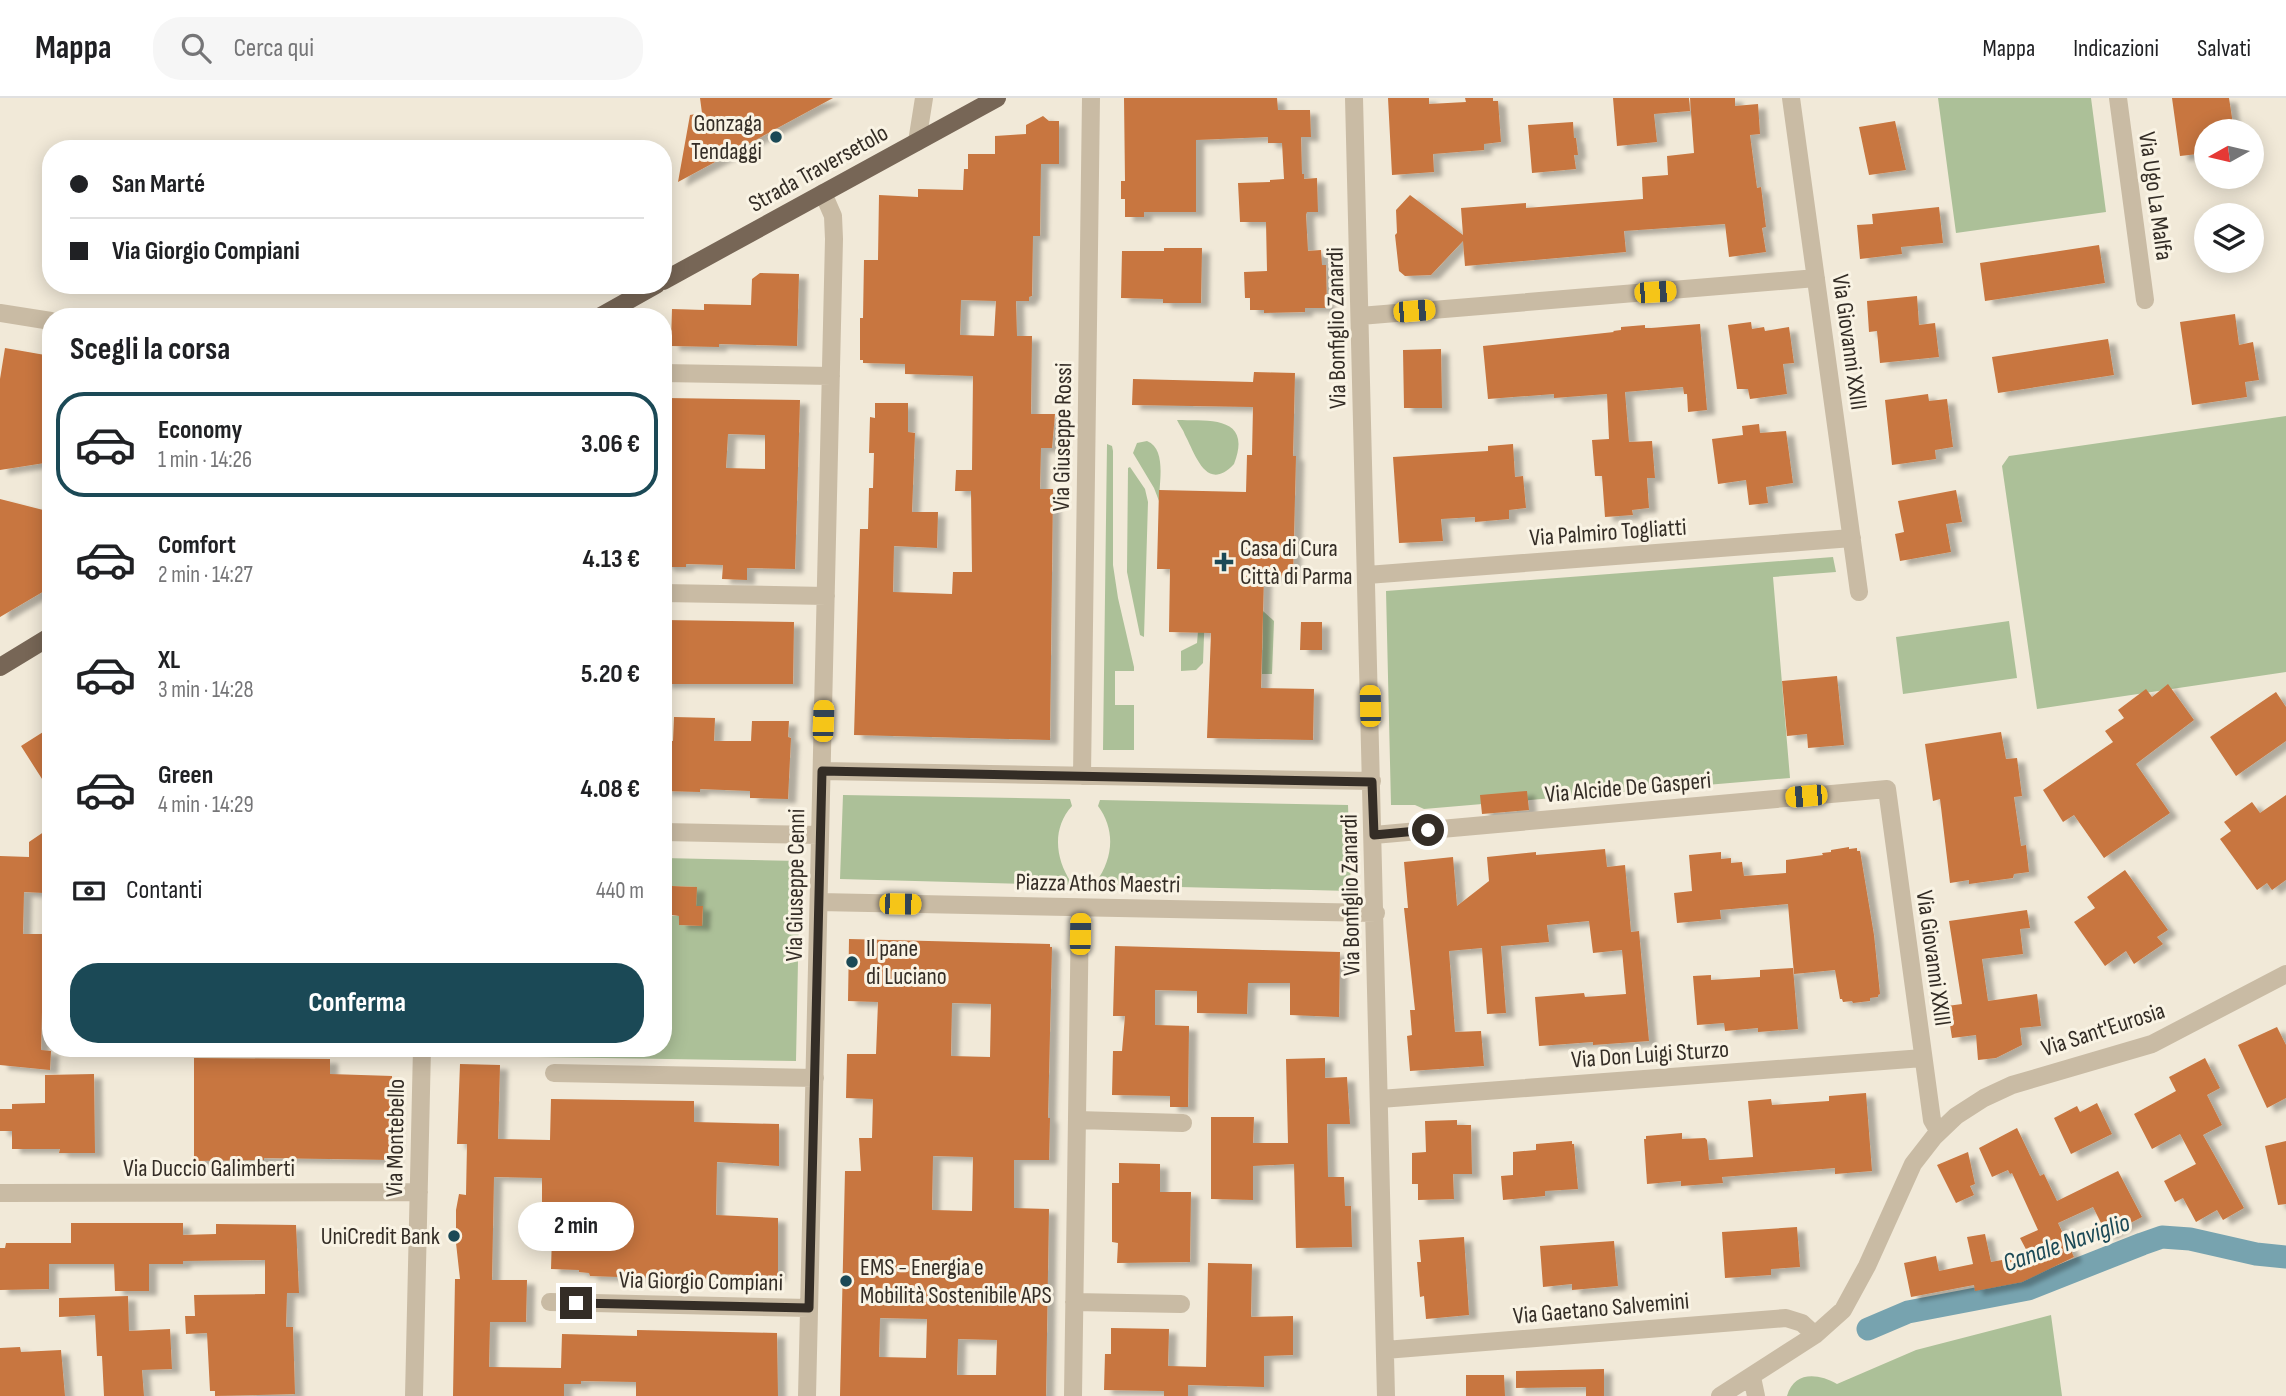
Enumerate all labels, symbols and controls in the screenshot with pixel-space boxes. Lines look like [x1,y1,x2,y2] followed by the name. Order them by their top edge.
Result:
[153,17,643,80] search box
[35,28,111,68] text: Mappa
[177,29,215,67] icon: search
[233,33,314,64] text: Cerca qui
[1983,34,2035,63] text: Mappa
[2073,34,2159,63] text: Indicazioni
[2197,34,2251,63] text: Salvati
[691,109,762,166] place label: Gonzaga Tendaggi
[743,118,893,219] street label: Strada Traversetolo
[2194,119,2264,189] north arrow
[2194,119,2264,273] map controls
[768,129,784,145] marker: Gonzaga Tendaggi
[2132,130,2179,262] street label: Via Ugo La Malfa
[112,169,205,200] text: San Marté
[2194,203,2264,273] button: layers
[112,236,300,267] text: Via Giorgio Compiani
[1321,247,1352,409] street label: Via Bonfiglio Zanardi
[1826,272,1873,412] street label: Via Giovanni XXIII
[1634,280,1677,304] car
[1393,299,1436,323] car
[70,330,230,369] text: Scegli la corsa
[1047,362,1078,512] street label: Via Giuseppe Rossi
[74,413,137,476] icon: car
[158,415,242,446] text: Economy
[581,429,640,460] text: 3.06 €
[158,446,252,474] text: 1 min · 14:26
[1529,513,1688,552] street label: Via Palmiro Togliatti
[74,528,137,591] icon: car
[158,530,236,561] text: Comfort
[1240,534,1353,591] place label: Casa di Cura Città di Parma
[583,544,640,575] text: 4.13 €
[1214,552,1234,572] marker: Casa di Cura Città di Parma
[158,561,253,589] text: 2 min · 14:27
[74,643,137,706] icon: car
[158,645,180,676] text: XL
[581,659,640,690] text: 5.20 €
[158,676,254,704] text: 3 min · 14:28
[1360,685,1381,727] car
[812,700,835,742] car
[74,758,137,821] icon: car
[158,760,213,791] text: Green
[1544,766,1712,809] street label: Via Alcide De Gasperi
[581,774,640,805] text: 4.08 €
[1785,784,1828,808] car
[158,791,254,819] text: 4 min · 14:29
[780,809,811,962] street label: Via Giuseppe Cenni
[1335,814,1366,976] street label: Via Bonfiglio Zanardi
[1412,814,1444,846] route start
[1015,868,1181,899] street label: Piazza Athos Maestri
[70,872,108,910] icon: cash
[126,875,202,906] text: Contanti
[596,877,644,905] text: 440 m
[1910,888,1957,1028] street label: Via Giovanni XXIII
[879,893,922,915] car
[1070,913,1091,955] car
[866,934,947,991] place label: Il pane di Luciano
[844,954,860,970] marker: Il pane di Luciano
[70,963,644,1043] button: Conferma
[2038,996,2169,1063] street label: Via Sant'Eurosia
[1570,1035,1730,1074] street label: Via Don Luigi Sturzo
[380,1079,411,1197] street label: Via Montebello
[123,1154,295,1183] street label: Via Duccio Galimberti
[518,1202,634,1250] callout: 2 min
[1999,1207,2135,1280] water label: Canale Naviglio
[554,1212,598,1240] text: 2 min
[321,1222,440,1251] place label: UniCredit Bank
[446,1228,462,1244] marker: UniCredit Bank
[860,1253,1052,1310] place label: EMS - Energia e Mobilità Sostenibile APS
[619,1266,783,1297] street label: Via Giorgio Compiani
[838,1273,854,1289] marker: EMS - Energia e Mobilità Sostenibile APS
[1512,1286,1690,1331] street label: Via Gaetano Salvemini
[560,1287,592,1319] route end

